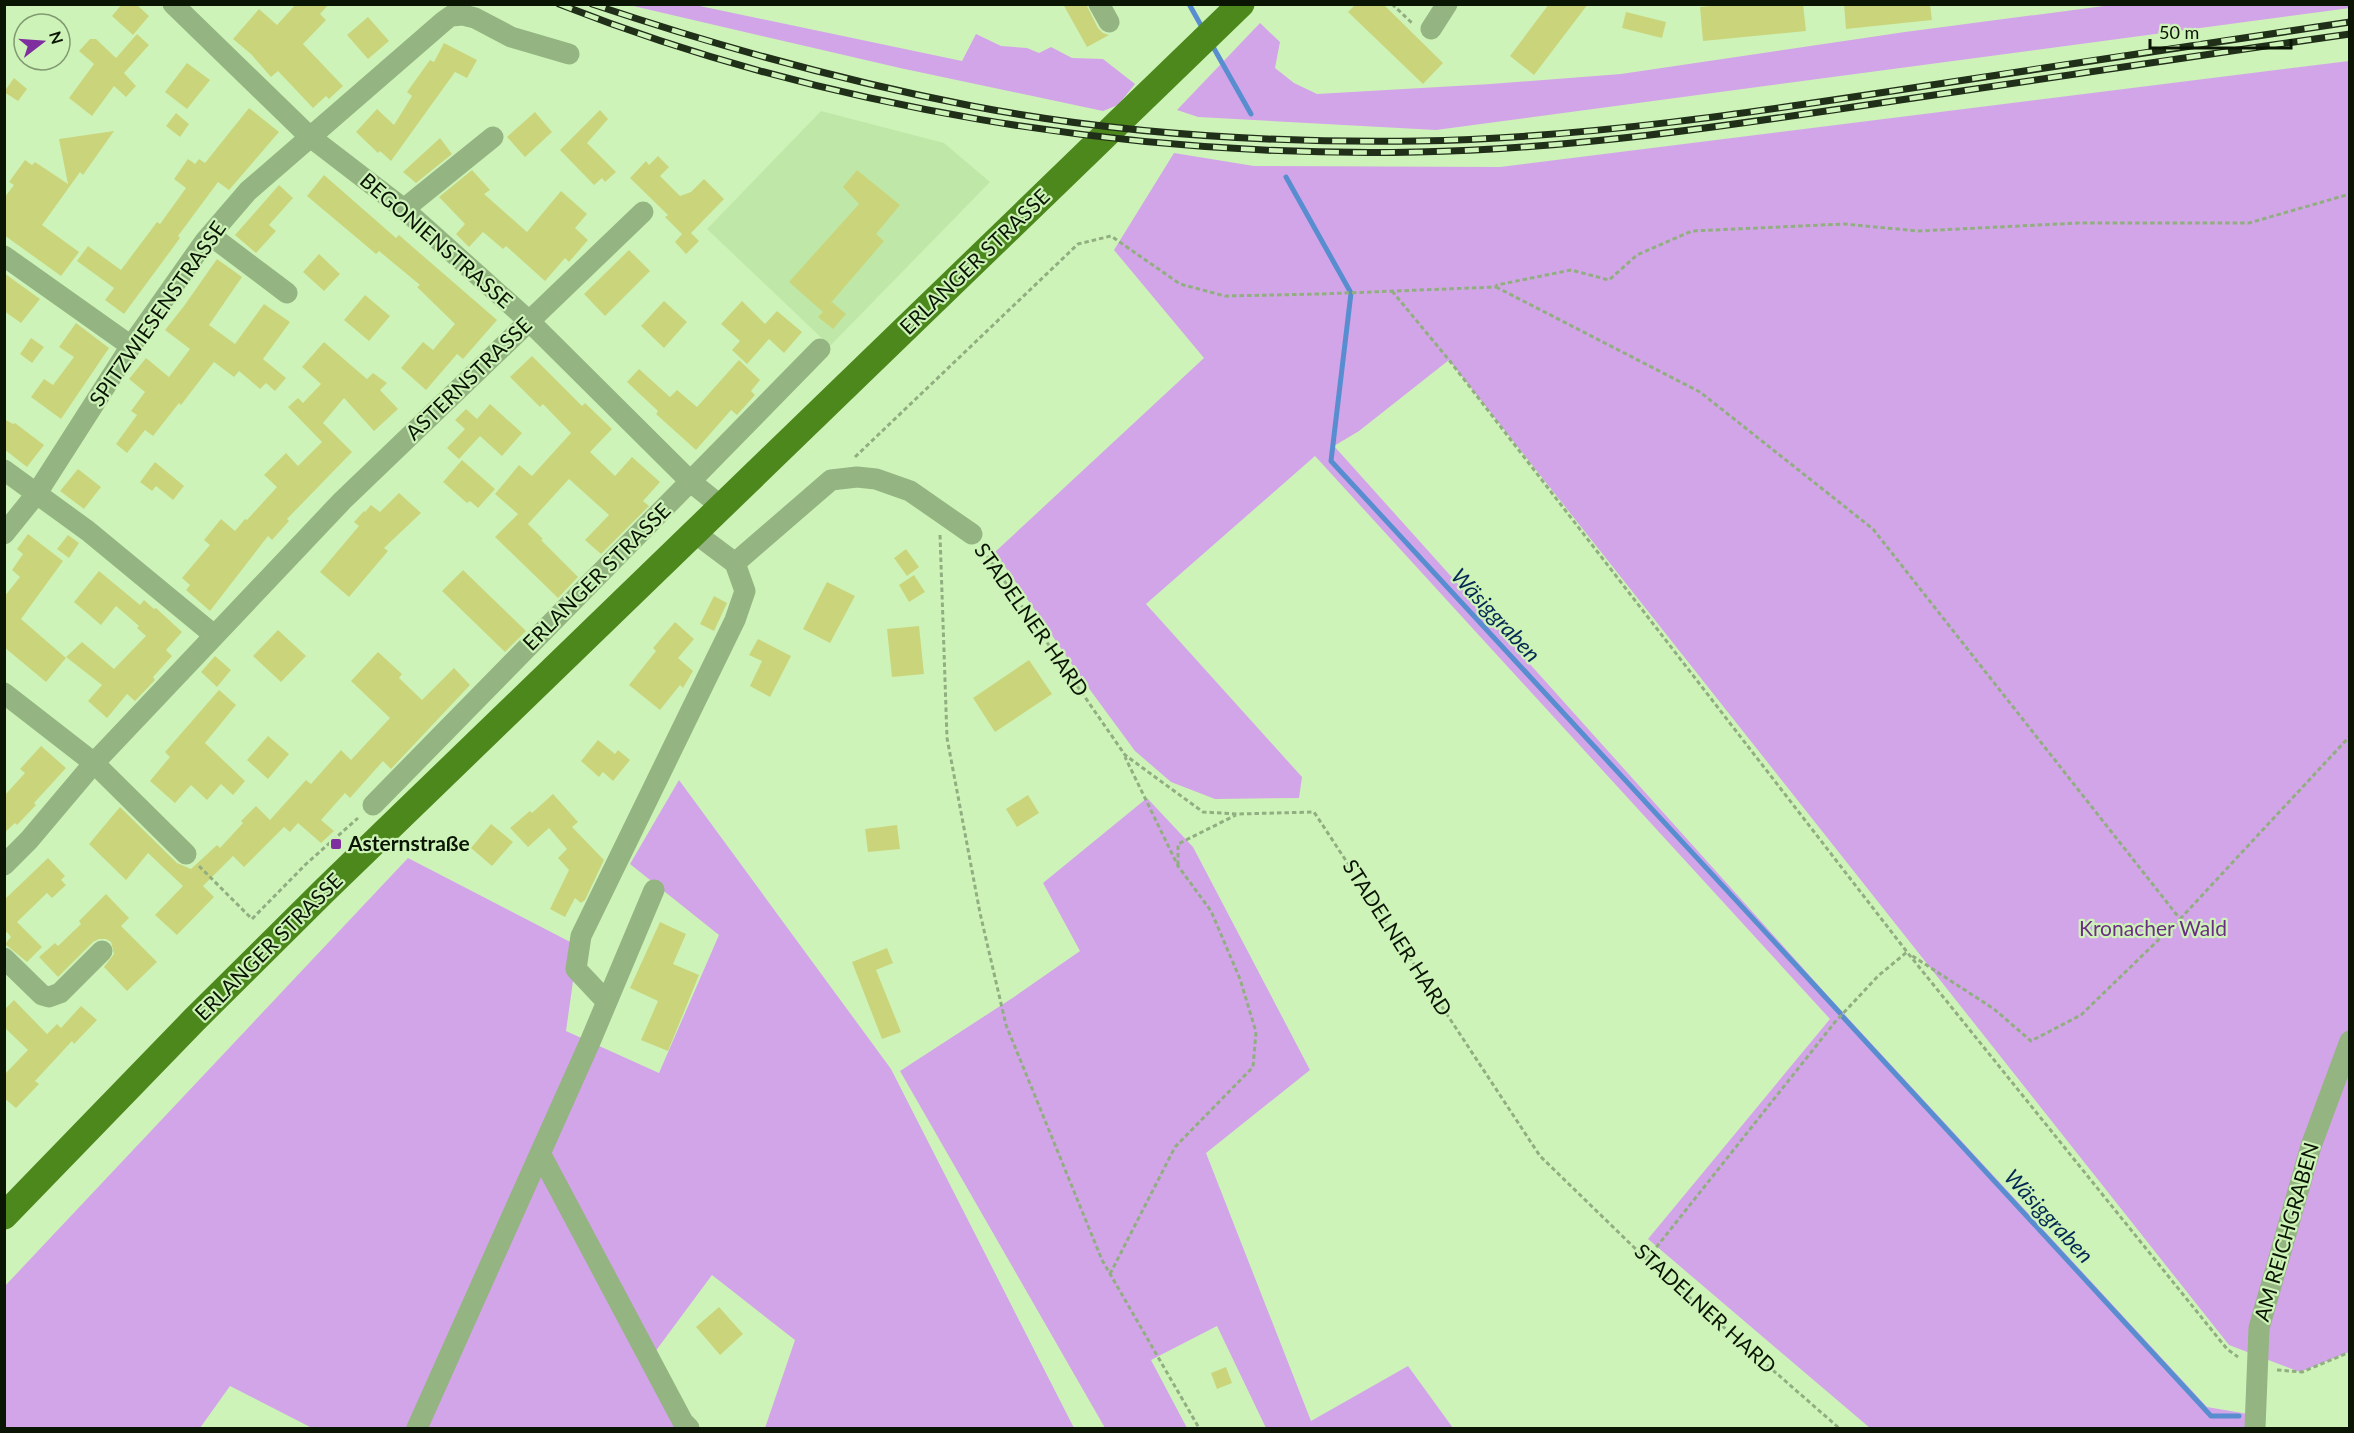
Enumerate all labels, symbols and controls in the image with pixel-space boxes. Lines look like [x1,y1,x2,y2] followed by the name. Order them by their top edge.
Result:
[12,12,72,72] north arrow
[2150,12,2291,50] scale bar
[2159,21,2199,43] text: 50 m
[46,29,68,46] text: N
[356,167,518,313] street label: BEGONIENSTRASSE
[894,183,1054,339] street label: ERLANGER STRASSE
[83,216,230,411] street label: SPITZWIESENSTRASSE
[400,311,536,444] street label: ASTERNSTRASSE
[517,497,675,655] street label: ERLANGER STRASSE
[970,538,1095,701] street label: STADELNER HARD
[1446,562,1547,667] water label: Wäsiggraben
[347,830,470,855] place label: Asternstraße
[329,837,343,851] marker: Asternstraße
[1338,854,1458,1020] street label: STADELNER HARD
[189,867,347,1025] street label: ERLANGER STRASSE
[2079,915,2227,940] park label: Kronacher Wald
[2248,1139,2323,1324] street label: AM REICHGRABEN
[1999,1163,2100,1268] water label: Wäsiggraben
[1630,1238,1782,1378] street label: STADELNER HARD

